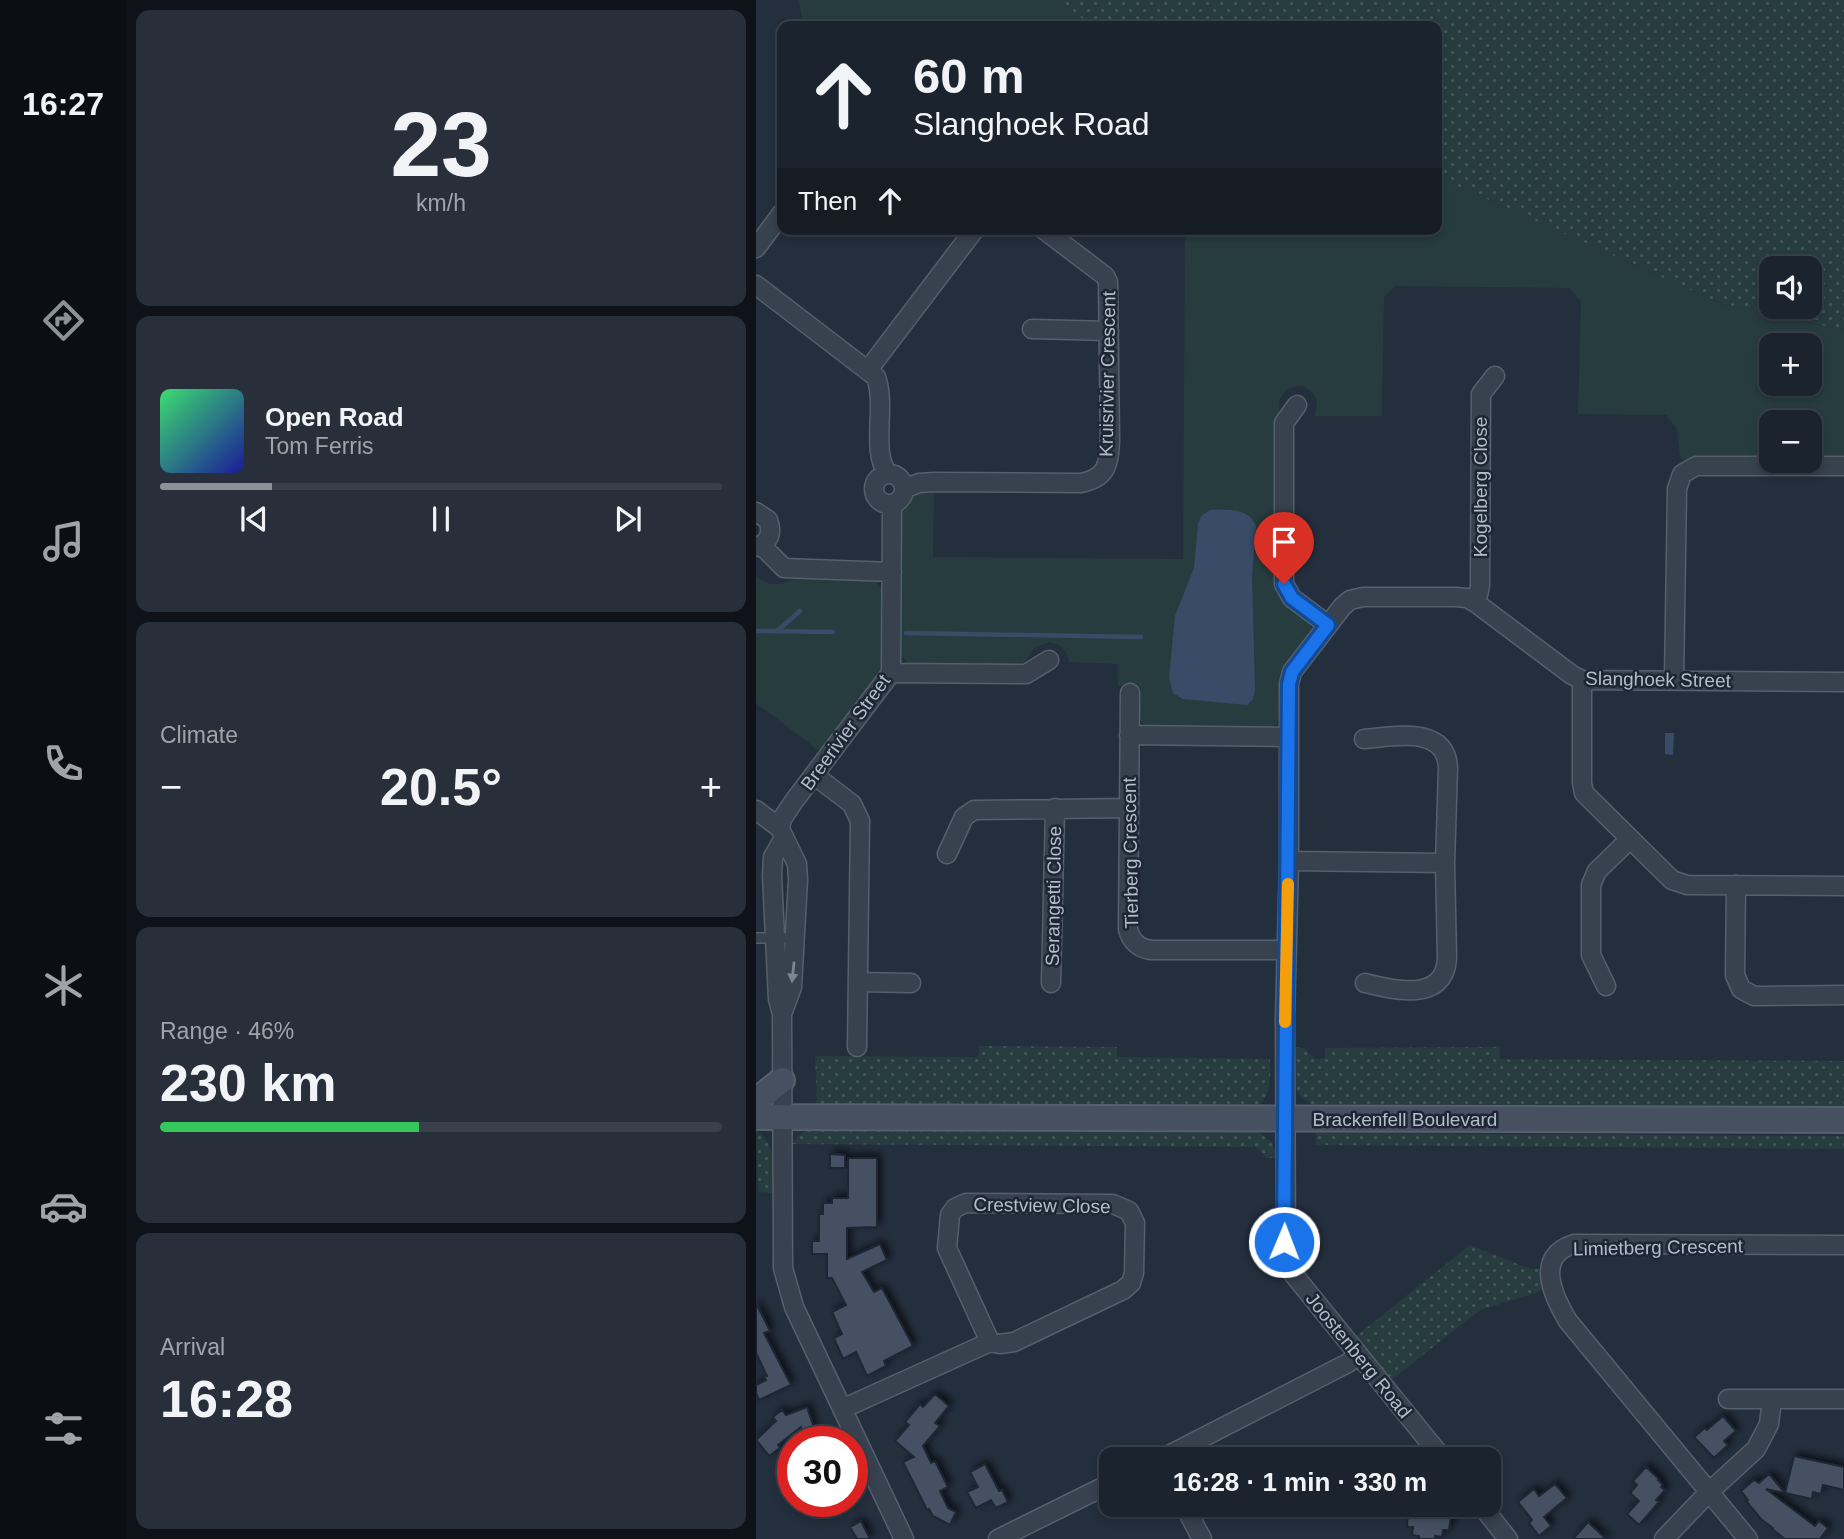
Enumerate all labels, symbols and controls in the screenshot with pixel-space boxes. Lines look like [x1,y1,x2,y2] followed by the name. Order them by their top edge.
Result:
[798,49,889,140] icon: ahead
[913,49,1025,103] text: 60 m
[22,86,104,122] text: 16:27
[390,94,492,195] text: 23
[913,106,1150,142] text: Slanghoek Road
[871,182,909,220] icon: ahead
[798,186,857,216] text: Then
[416,190,466,216] text: km/h
[1759,256,1822,473] map controls
[1759,256,1822,319] button: sound
[1096,290,1119,457] street label: Kruisrivier Crescent
[39,296,88,345] icon: directions
[1759,333,1822,396] button: +
[265,402,404,432] text: Open Road
[1759,410,1822,473] button: −
[1470,417,1491,557] street label: Kogelberg Close
[265,433,374,459] text: Tom Ferris
[235,500,273,538] icon: previous
[422,500,460,538] icon: pause
[609,500,647,538] icon: next
[1254,512,1314,584] pin
[39,517,88,566] icon: music
[1265,523,1303,561] icon: arrive
[1585,668,1732,691] street label: Slanghoek Street
[797,670,895,794] street label: Breerivier Street
[160,722,238,748] text: Climate
[39,739,88,788] icon: phone
[380,758,502,816] text: 20.5°
[160,766,182,808] text: −
[700,766,722,808] text: +
[1119,776,1142,929] street label: Tierberg Crescent
[1042,826,1065,966] street label: Serangetti Close
[39,961,88,1010] icon: climate
[787,961,798,983] one-way arrow
[160,1018,294,1044] text: Range · 46%
[160,1054,336,1112] text: 230 km
[1313,1109,1497,1130] street label: Brackenfell Boulevard
[39,1182,88,1231] icon: car
[973,1194,1111,1217] street label: Crestview Close
[1247,1205,1321,1279] position arrow
[1573,1236,1744,1259] street label: Limietberg Crescent
[1302,1288,1416,1422] street label: Joostenberg Road
[160,1334,225,1360] text: Arrival
[160,1370,293,1428] text: 16:28
[39,1404,88,1453] icon: filters
[777,1426,868,1517] speed limit sign: 30
[1173,1467,1427,1497] text: 16:28 · 1 min · 330 m

